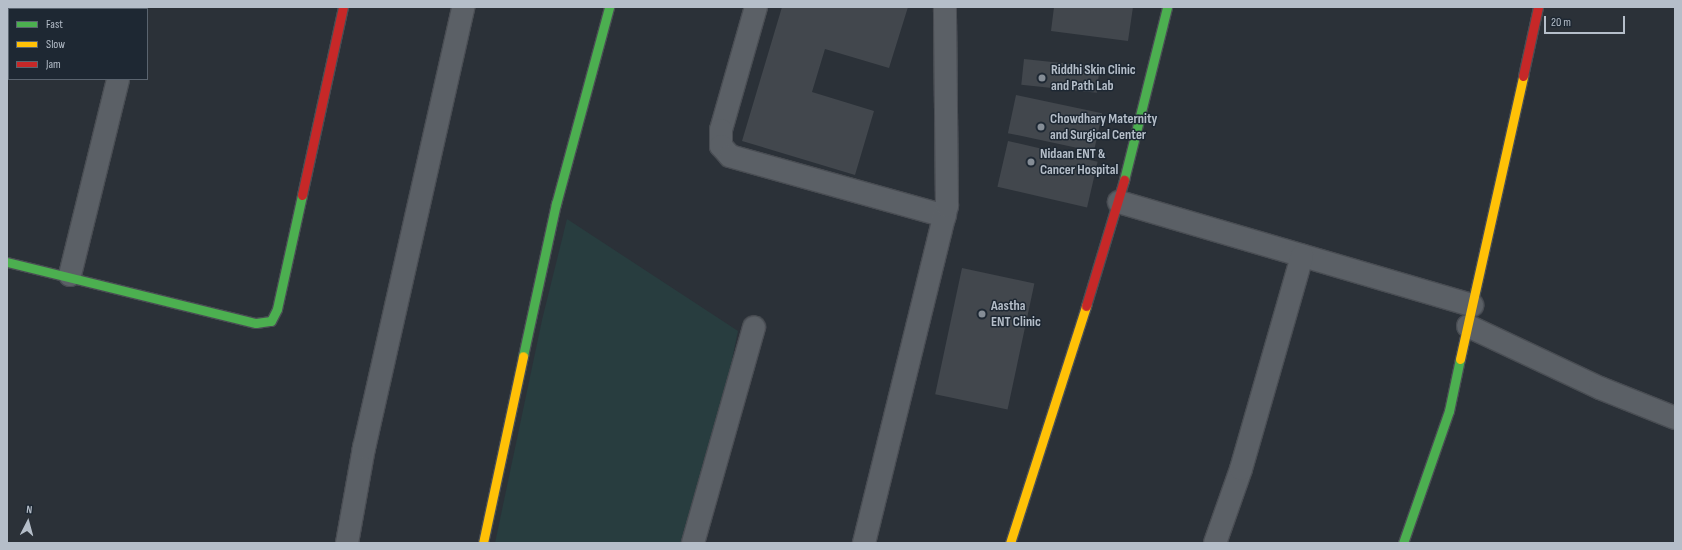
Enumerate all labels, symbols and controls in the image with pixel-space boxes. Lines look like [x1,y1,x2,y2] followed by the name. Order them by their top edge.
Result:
[8,8,148,80] legend
[1546,8,1627,34] scale bar
[1551,15,1571,30] text: 20 m
[46,17,63,32] text: Fast
[46,37,65,52] text: Slow
[46,57,61,72] text: Jam
[1051,62,1136,94] place label: Riddhi Skin Clinic and Path Lab
[1036,72,1048,84] marker: Riddhi Skin Clinic and Path Lab
[1050,111,1157,144] place label: Chowdhary Maternity and Surgical Center
[1035,121,1047,133] marker: Chowdhary Maternity and Surgical Center
[1040,146,1118,178] place label: Nidaan ENT & Cancer Hospital
[1025,156,1037,168] marker: Nidaan ENT & Cancer Hospital
[991,298,1041,330] place label: Aastha ENT Clinic
[976,308,988,320] marker: Aastha ENT Clinic
[8,502,48,542] north arrow
[26,503,33,516] text: N

